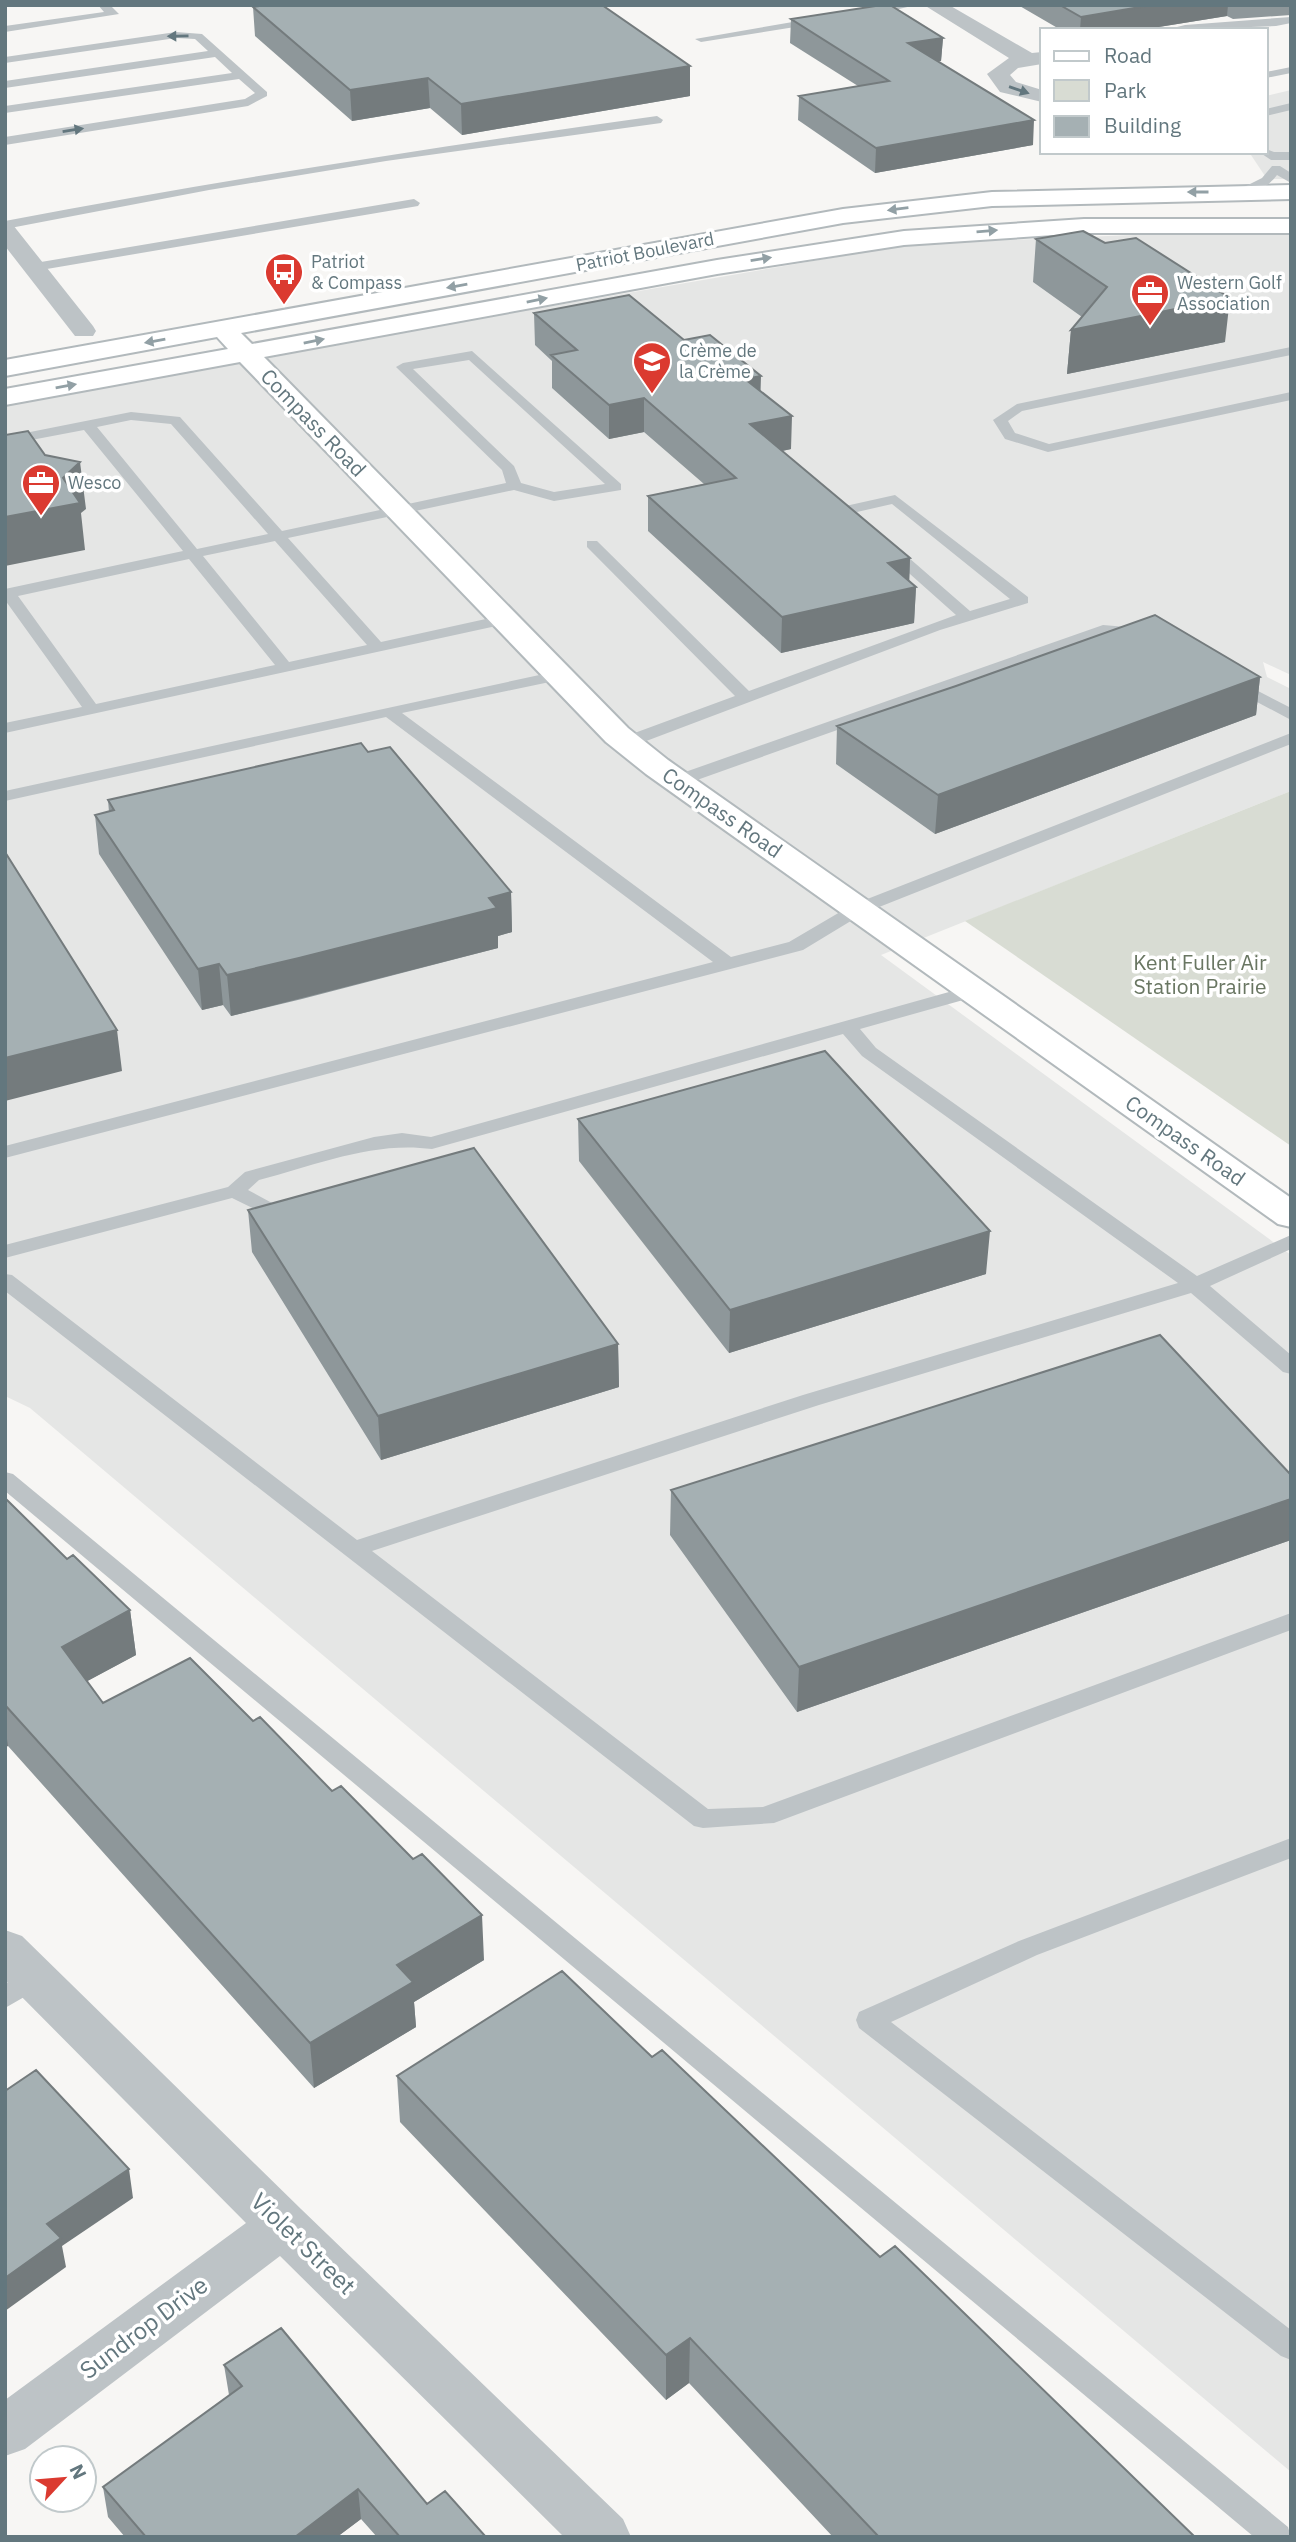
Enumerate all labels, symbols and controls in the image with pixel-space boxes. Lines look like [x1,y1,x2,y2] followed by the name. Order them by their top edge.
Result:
[1040,28,1268,154] legend
[167,30,189,42] one-way arrow
[1104,41,1152,69] text: Road
[1104,76,1147,104] text: Park
[1008,85,1029,96] one-way arrow
[1104,111,1181,139] text: Building
[62,124,84,135] one-way arrow
[1187,186,1209,198] one-way arrow
[887,203,909,214] one-way arrow
[976,225,998,236] one-way arrow
[574,227,716,276] street label: Patriot Boulevard
[311,250,402,294] place label: Patriot & Compass
[263,251,305,306] bus stop icon: Patriot & Compass
[750,253,772,264] one-way arrow
[1177,271,1282,315] place label: Western Golf Association
[1129,272,1171,327] office icon: Western Golf Association
[445,281,467,292] one-way arrow
[526,294,548,305] one-way arrow
[144,336,166,347] one-way arrow
[303,336,325,347] one-way arrow
[679,339,757,383] place label: Crème de la Crème
[631,340,673,395] school or university icon: Crème de la Crème
[255,362,372,482] street label: Compass Road
[55,380,77,391] one-way arrow
[20,462,62,517] office icon: Wesco
[68,471,121,494] place label: Wesco
[657,761,788,864] street label: Compass Road
[1133,948,1267,1000] park label: Kent Fuller Air Station Prairie
[1120,1089,1251,1192] street label: Compass Road
[244,2185,363,2301] street label: Violet Street
[73,2269,214,2386] street label: Sundrop Drive
[28,2444,98,2514] north arrow
[64,2460,92,2483] text: N

